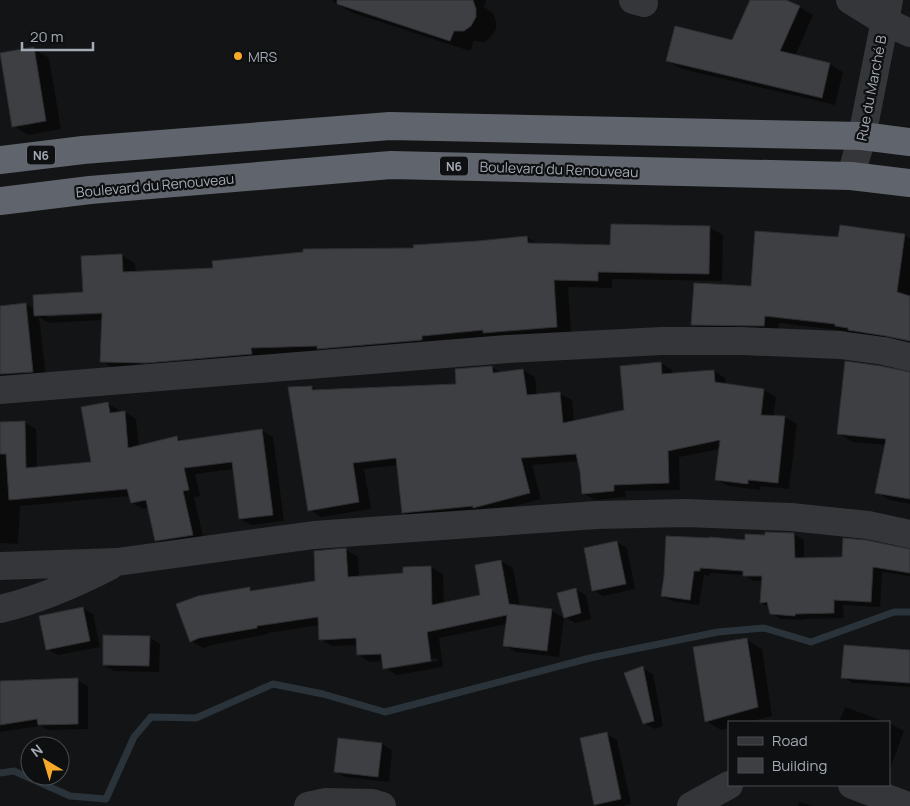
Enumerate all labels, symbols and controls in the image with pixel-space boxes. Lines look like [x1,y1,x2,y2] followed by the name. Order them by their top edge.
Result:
[22,20,94,52] scale bar
[30,26,63,47] text: 20 m
[851,33,891,143] street label: Rue du Marché B
[248,47,278,66] place label: MRS
[232,50,244,62] marker: MRS
[27,146,55,164] road number: N6
[440,157,468,176] road number: N6
[479,157,639,181] street label: Boulevard du Renouveau
[75,169,235,201] street label: Boulevard du Renouveau
[728,721,890,786] legend
[772,730,808,751] text: Road
[20,736,70,786] north arrow
[27,740,47,761] text: N
[772,755,827,776] text: Building

